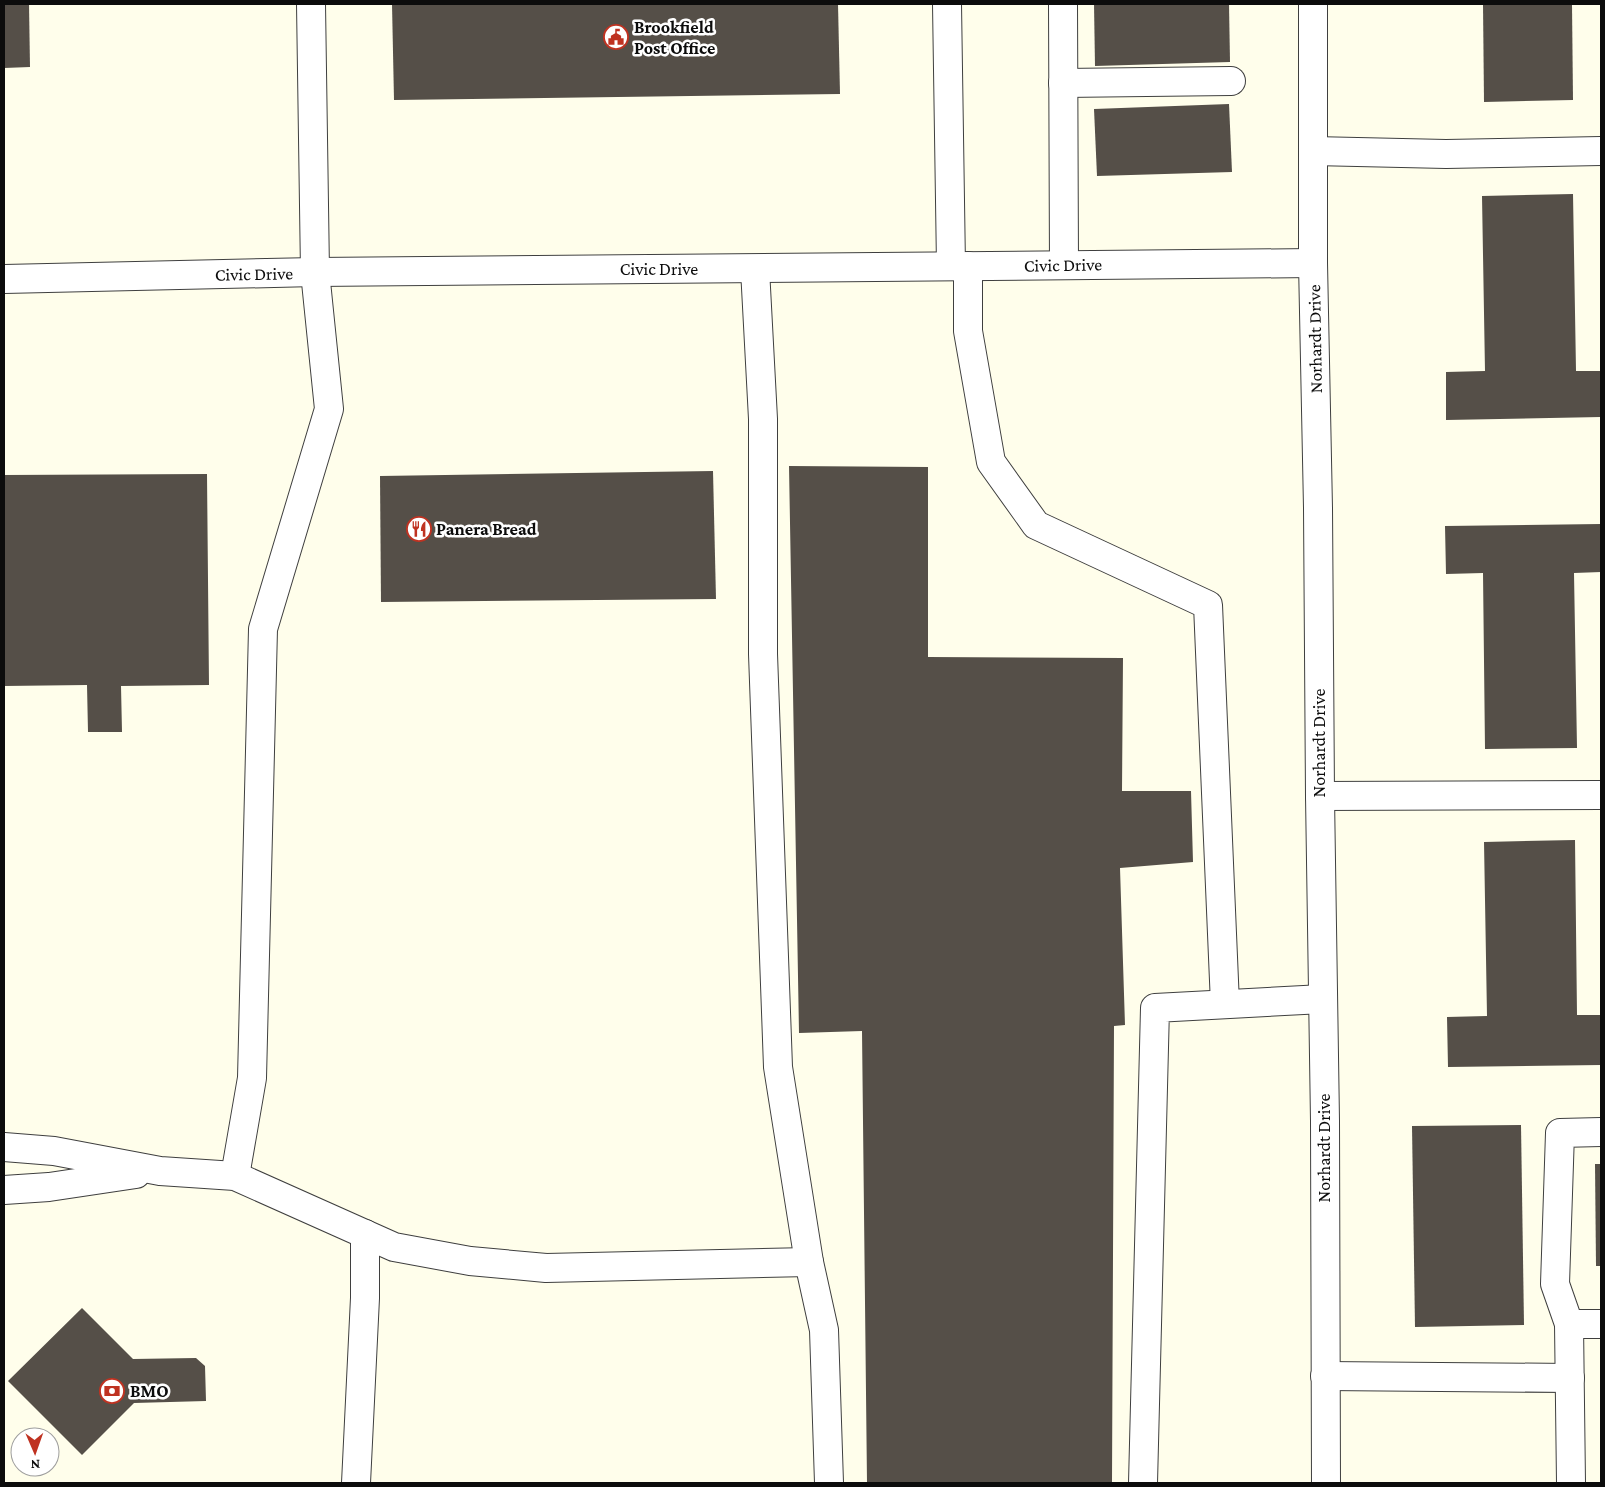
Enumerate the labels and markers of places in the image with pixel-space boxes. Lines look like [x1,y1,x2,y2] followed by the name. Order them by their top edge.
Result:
[634,17,715,58] place label: Brookfield Post Office
[603,24,629,50] public building icon: Brookfield Post Office
[406,516,432,542] restaurant icon: Panera Bread
[436,519,537,539] place label: Panera Bread
[99,1378,125,1404] bank icon: BMO
[130,1381,169,1401] place label: BMO

